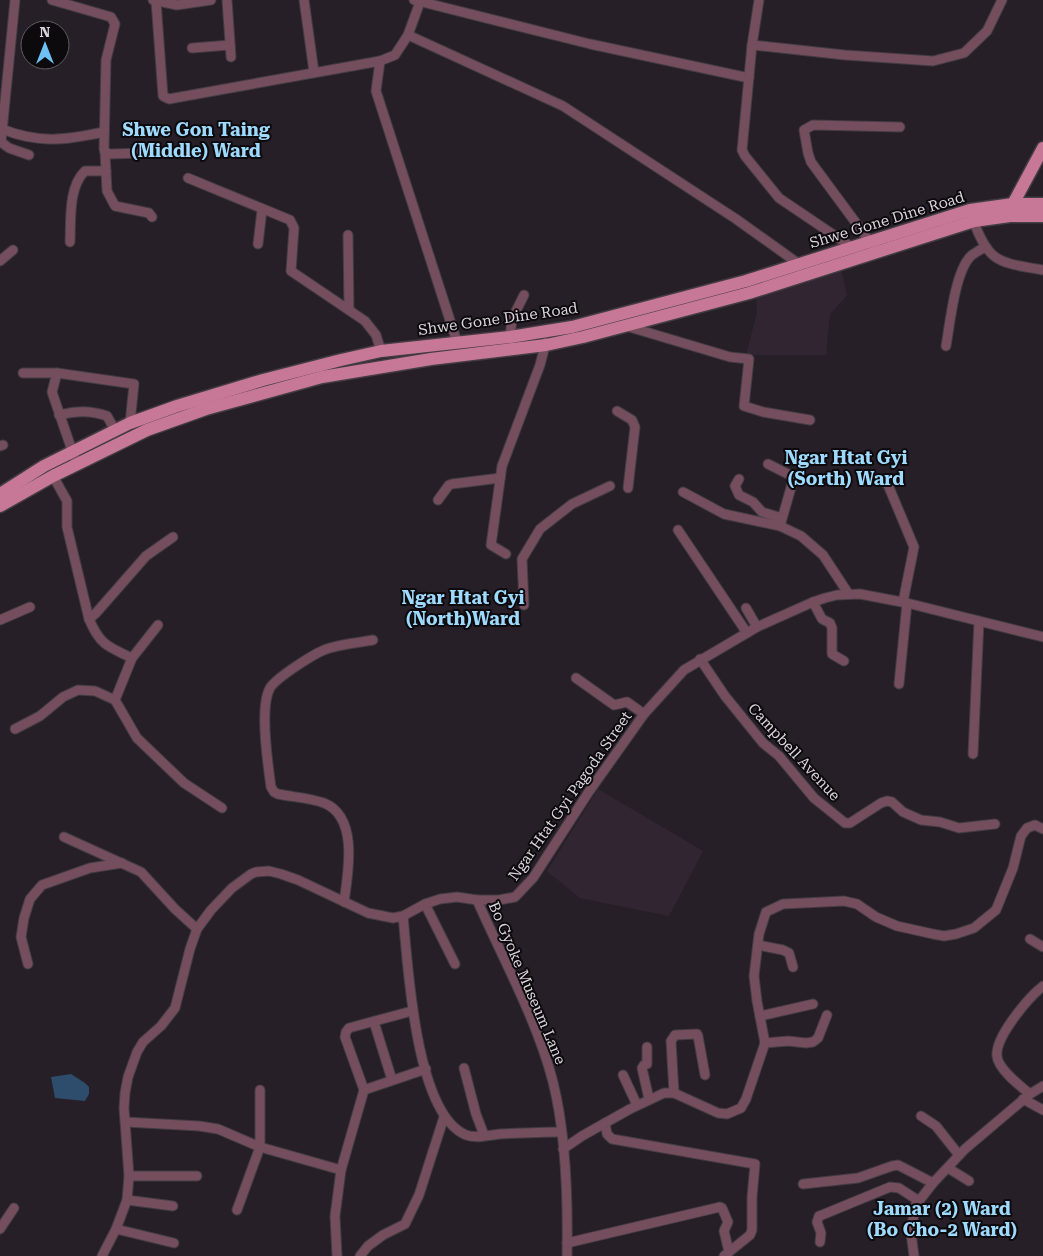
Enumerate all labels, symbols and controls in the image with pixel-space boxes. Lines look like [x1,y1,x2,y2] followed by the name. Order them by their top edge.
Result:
[20,20,70,70] north arrow
[40,24,51,40] text: N
[122,119,271,161] district label: Shwe Gon Taing (Middle) Ward
[807,188,967,252] street label: Shwe Gone Dine Road
[417,299,579,339] street label: Shwe Gone Dine Road
[784,447,908,489] district label: Ngar Htat Gyi (Sorth) Ward
[401,587,525,629] district label: Ngar Htat Gyi (North)Ward
[744,699,844,805] street label: Campbell Avenue
[505,708,636,884] street label: Ngar Htat Gyi Pagoda Street
[485,899,569,1067] street label: Bo Gyoke Museum Lane
[867,1198,1017,1240] district label: Jamar (2) Ward (Bo Cho-2 Ward)

